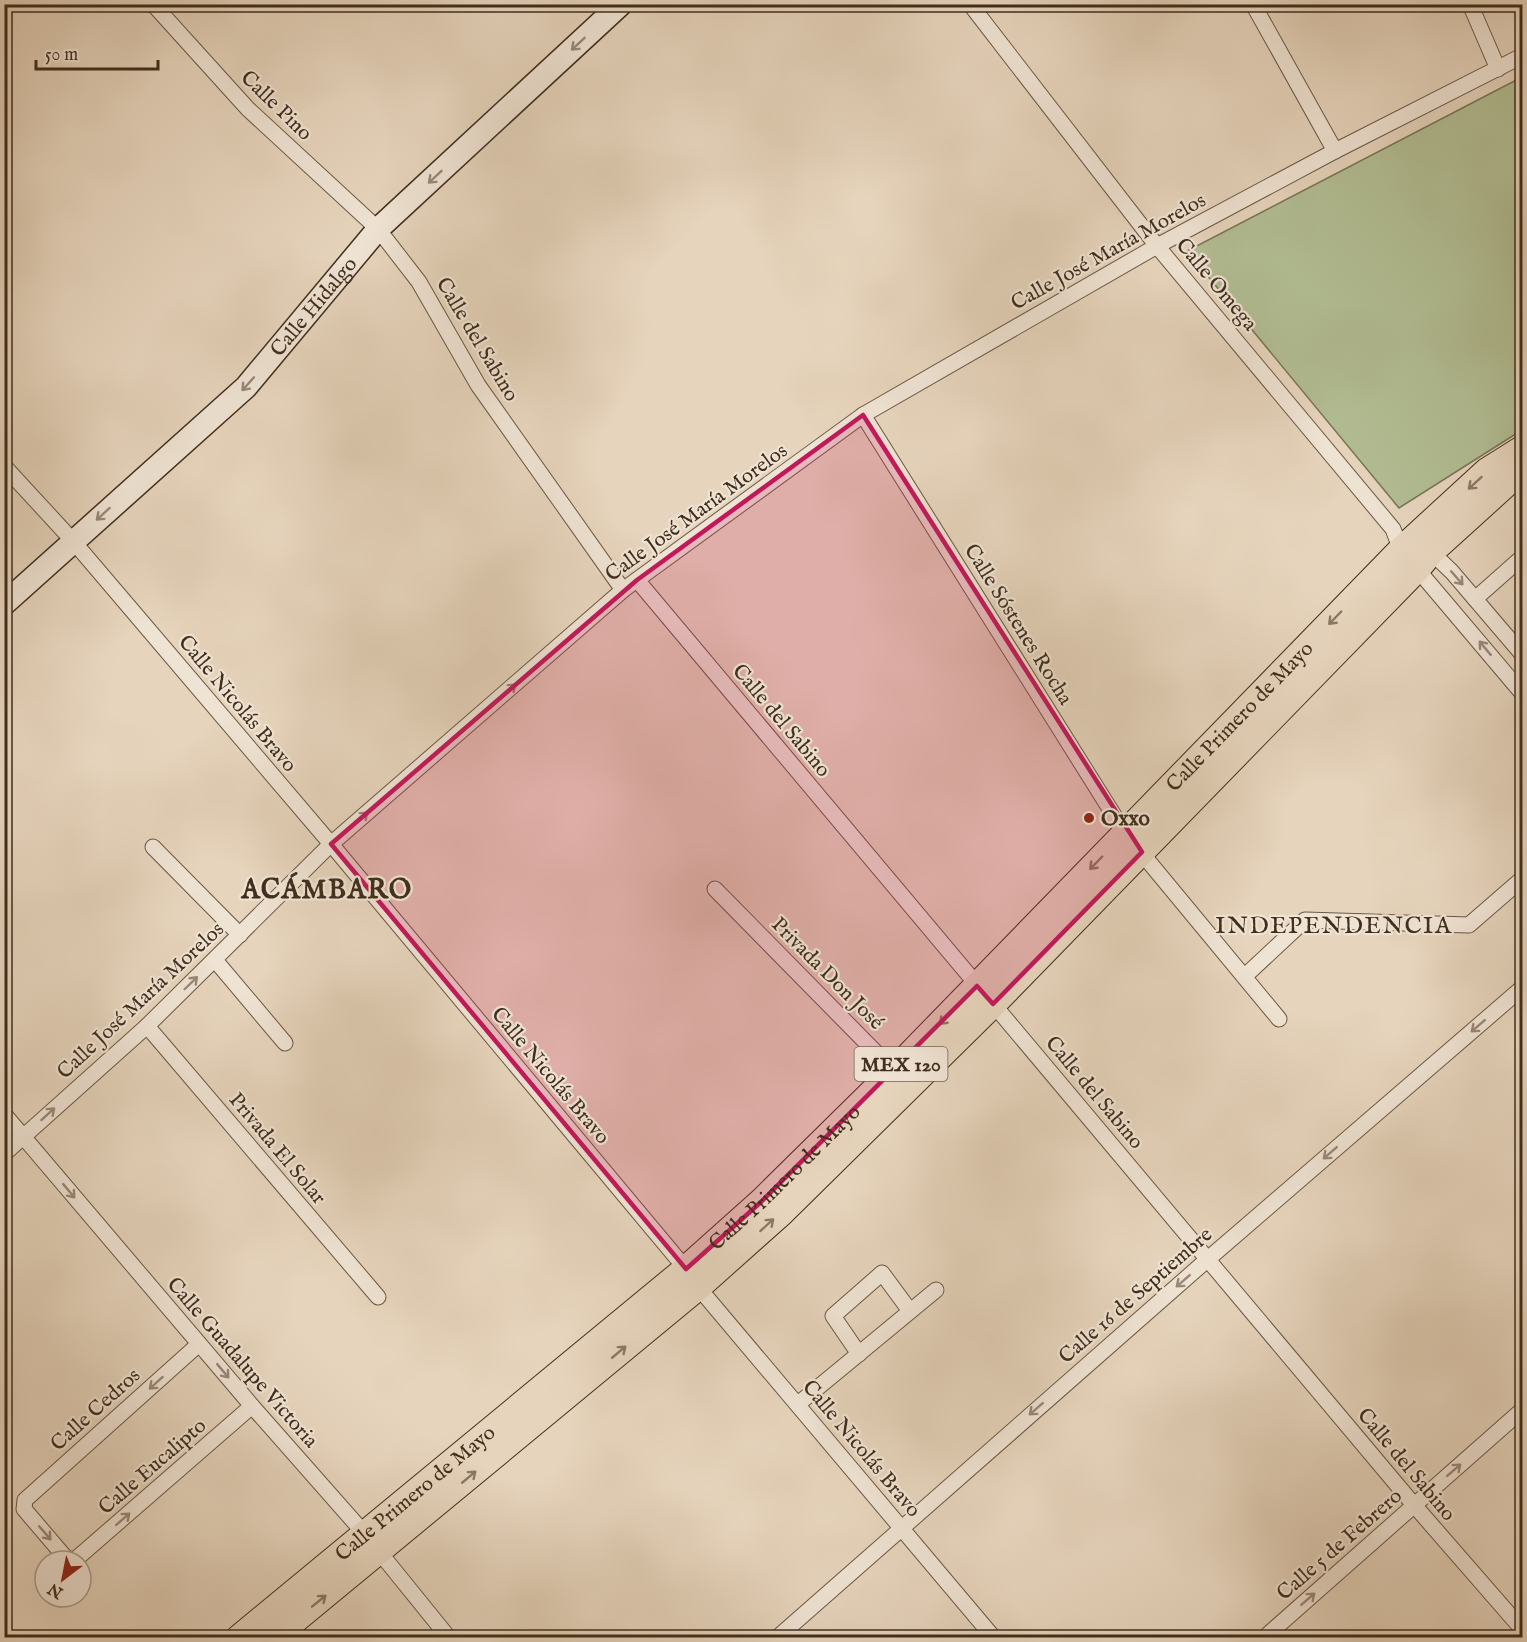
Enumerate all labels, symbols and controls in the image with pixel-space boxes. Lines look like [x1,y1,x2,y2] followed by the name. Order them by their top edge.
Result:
[36,33,158,71] scale bar
[570,37,585,51] one-way arrow
[45,44,78,67] text: 50 m
[234,65,318,147] street label: Calle Pino
[427,169,442,184] one-way arrow
[1006,187,1211,317] street label: Calle José María Morelos
[1169,233,1263,338] street label: Calle Omega
[265,252,364,363] street label: Calle Hidalgo
[429,273,524,407] street label: Calle del Sabino
[241,376,255,391] one-way arrow
[600,438,793,588] street label: Calle José María Morelos
[1468,476,1483,490] one-way arrow
[96,507,111,521] one-way arrow
[957,539,1079,711] street label: Calle Sóstenes Rocha
[1450,570,1464,585] one-way arrow
[1327,611,1342,626] one-way arrow
[171,630,302,778] street label: Calle Nicolás Bravo
[1161,636,1320,798] street label: Calle Primero de Mayo
[1478,640,1491,656] one-way arrow
[726,659,836,783] street label: Calle del Sabino
[501,683,516,697] one-way arrow
[1101,806,1151,833] place label: Oxxo
[353,811,369,824] one-way arrow
[1082,811,1096,825] marker: Oxxo
[1089,855,1103,870] one-way arrow
[240,872,413,908] district label: ACÁMBARO
[1215,911,1453,942] district label: INDEPENDENCIA
[765,912,889,1036] street label: Privada Don José
[52,917,230,1086] street label: Calle José María Morelos
[184,975,199,990] one-way arrow
[484,1002,615,1150] street label: Calle Nicolás Bravo
[938,1011,953,1026] one-way arrow
[1471,1019,1486,1033] one-way arrow
[1039,1031,1149,1155] street label: Calle del Sabino
[854,1047,948,1081] road number: MEX 120
[222,1087,332,1211] street label: Privada El Solar
[704,1100,867,1257] street label: Calle Primero de Mayo
[40,1107,55,1121] one-way arrow
[1322,1147,1338,1160] one-way arrow
[62,1183,76,1198] one-way arrow
[759,1218,774,1232] one-way arrow
[1053,1222,1219,1370] street label: Calle 16 de Septiembre
[160,1272,324,1455] street label: Calle Guadalupe Victoria
[1176,1274,1191,1288] one-way arrow
[611,1346,627,1359] one-way arrow
[45,1363,147,1458] street label: Calle Cedros
[216,1363,229,1379] one-way arrow
[795,1375,926,1523] street label: Calle Nicolás Bravo
[149,1376,164,1390] one-way arrow
[1029,1402,1044,1416] one-way arrow
[1351,1403,1461,1527] street label: Calle del Sabino
[93,1413,213,1521] street label: Calle Eucalipto
[330,1420,501,1568] street label: Calle Primero de Mayo
[1446,1463,1461,1477] one-way arrow
[461,1470,477,1483] one-way arrow
[1272,1483,1408,1607] street label: Calle 5 de Febrero
[115,1512,131,1525] one-way arrow
[38,1525,52,1540] one-way arrow
[33,1549,93,1609] north arrow
[45,1578,68,1603] text: N
[1300,1592,1315,1606] one-way arrow
[310,1594,326,1607] one-way arrow

